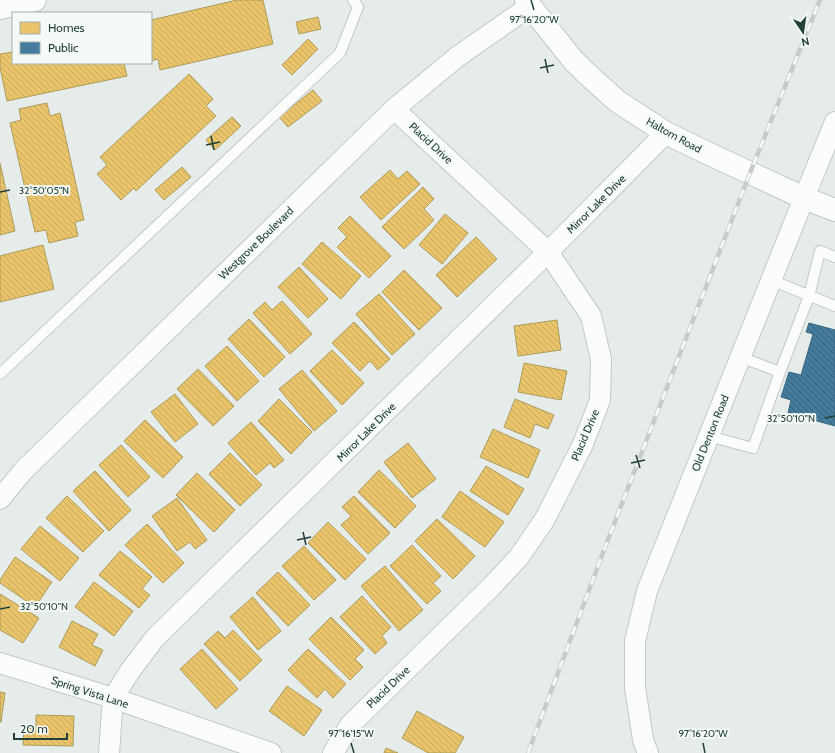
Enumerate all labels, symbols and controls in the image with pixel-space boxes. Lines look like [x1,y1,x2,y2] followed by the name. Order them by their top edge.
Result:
[12,12,152,64] legend
[783,12,823,52] north arrow
[509,13,559,26] text: 97°16'20"W
[48,20,85,35] text: Homes
[800,34,811,49] text: N
[48,40,79,55] text: Public
[644,114,704,156] street label: Haltom Road
[406,119,456,167] street label: Placid Drive
[563,171,629,237] street label: Mirror Lake Drive
[19,184,69,197] text: 32°50'05"N
[216,204,296,282] street label: Westgrove Boulevard
[688,393,732,473] street label: Old Denton Road
[333,399,399,465] street label: Mirror Lake Drive
[568,407,602,463] street label: Placid Drive
[767,412,815,425] text: 32°50'10"N
[20,600,68,613] text: 32°50'10"N
[363,663,413,711] street label: Placid Drive
[50,673,131,711] street label: Spring Vista Lane
[14,715,67,741] scale bar
[20,721,48,736] text: 20 m
[328,727,374,740] text: 97°16'15"W
[678,727,728,740] text: 97°16'20"W

